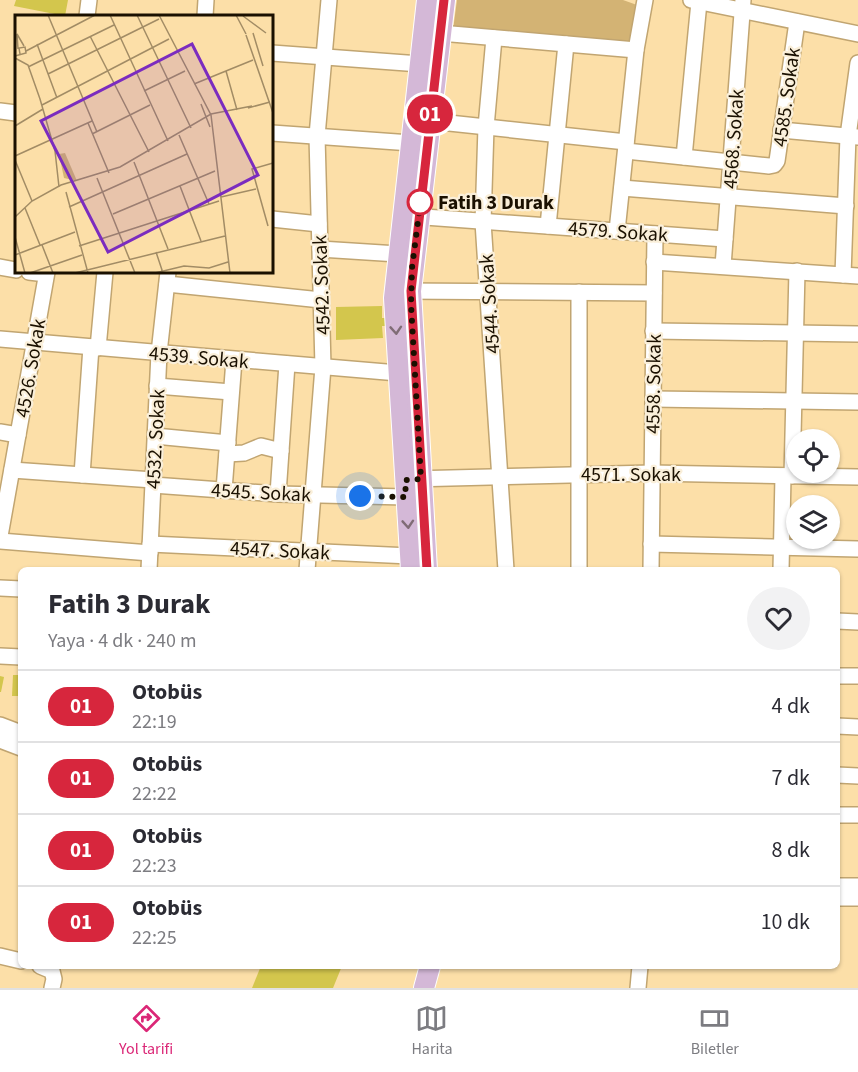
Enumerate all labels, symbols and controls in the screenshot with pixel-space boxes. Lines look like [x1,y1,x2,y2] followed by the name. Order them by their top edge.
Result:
[15,15,273,273] inset map
[766,46,808,149] street label: 4585. Sokak
[717,88,751,190] street label: 4568. Sokak
[403,94,457,134] line badge: 01
[419,99,441,129] text: 01
[407,189,433,215] marker: Fatih 3 Durak
[438,189,554,217] place label: Fatih 3 Durak
[567,215,669,249] street label: 4579. Sokak
[306,234,338,335] street label: 4542. Sokak
[473,253,507,355] street label: 4544. Sokak
[9,316,53,420] street label: 4526. Sokak
[389,325,402,334] one-way arrow
[639,334,669,434] street label: 4558. Sokak
[148,340,250,376] street label: 4539. Sokak
[139,388,173,490] street label: 4532. Sokak
[786,429,840,549] map controls
[786,429,840,483] button: locate
[581,461,681,489] street label: 4571. Sokak
[210,476,312,510] street label: 4545. Sokak
[345,481,375,511] your location
[786,495,840,549] button: layers
[401,520,414,529] one-way arrow
[229,534,331,568] street label: 4547. Sokak
[48,584,210,624] text: Fatih 3 Durak
[747,587,810,650] button: heart
[48,627,197,655] text: Yaya · 4 dk · 240 m
[132,676,202,708] text: Otobüs
[772,690,810,722] text: 4 dk
[70,691,92,721] text: 01
[132,708,177,736] text: 22:19
[132,748,202,780] text: Otobüs
[772,762,810,794] text: 7 dk
[70,763,92,793] text: 01
[132,780,177,808] text: 22:22
[132,820,202,852] text: Otobüs
[772,834,810,866] text: 8 dk
[70,835,92,865] text: 01
[132,852,177,880] text: 22:23
[132,892,202,924] text: Otobüs
[761,906,810,938] text: 10 dk
[70,907,92,937] text: 01
[132,924,177,952] text: 22:25
[119,1002,173,1060] tab: Yol tarifi
[411,1002,453,1060] tab: Harita
[691,1002,739,1060] tab: Biletler

